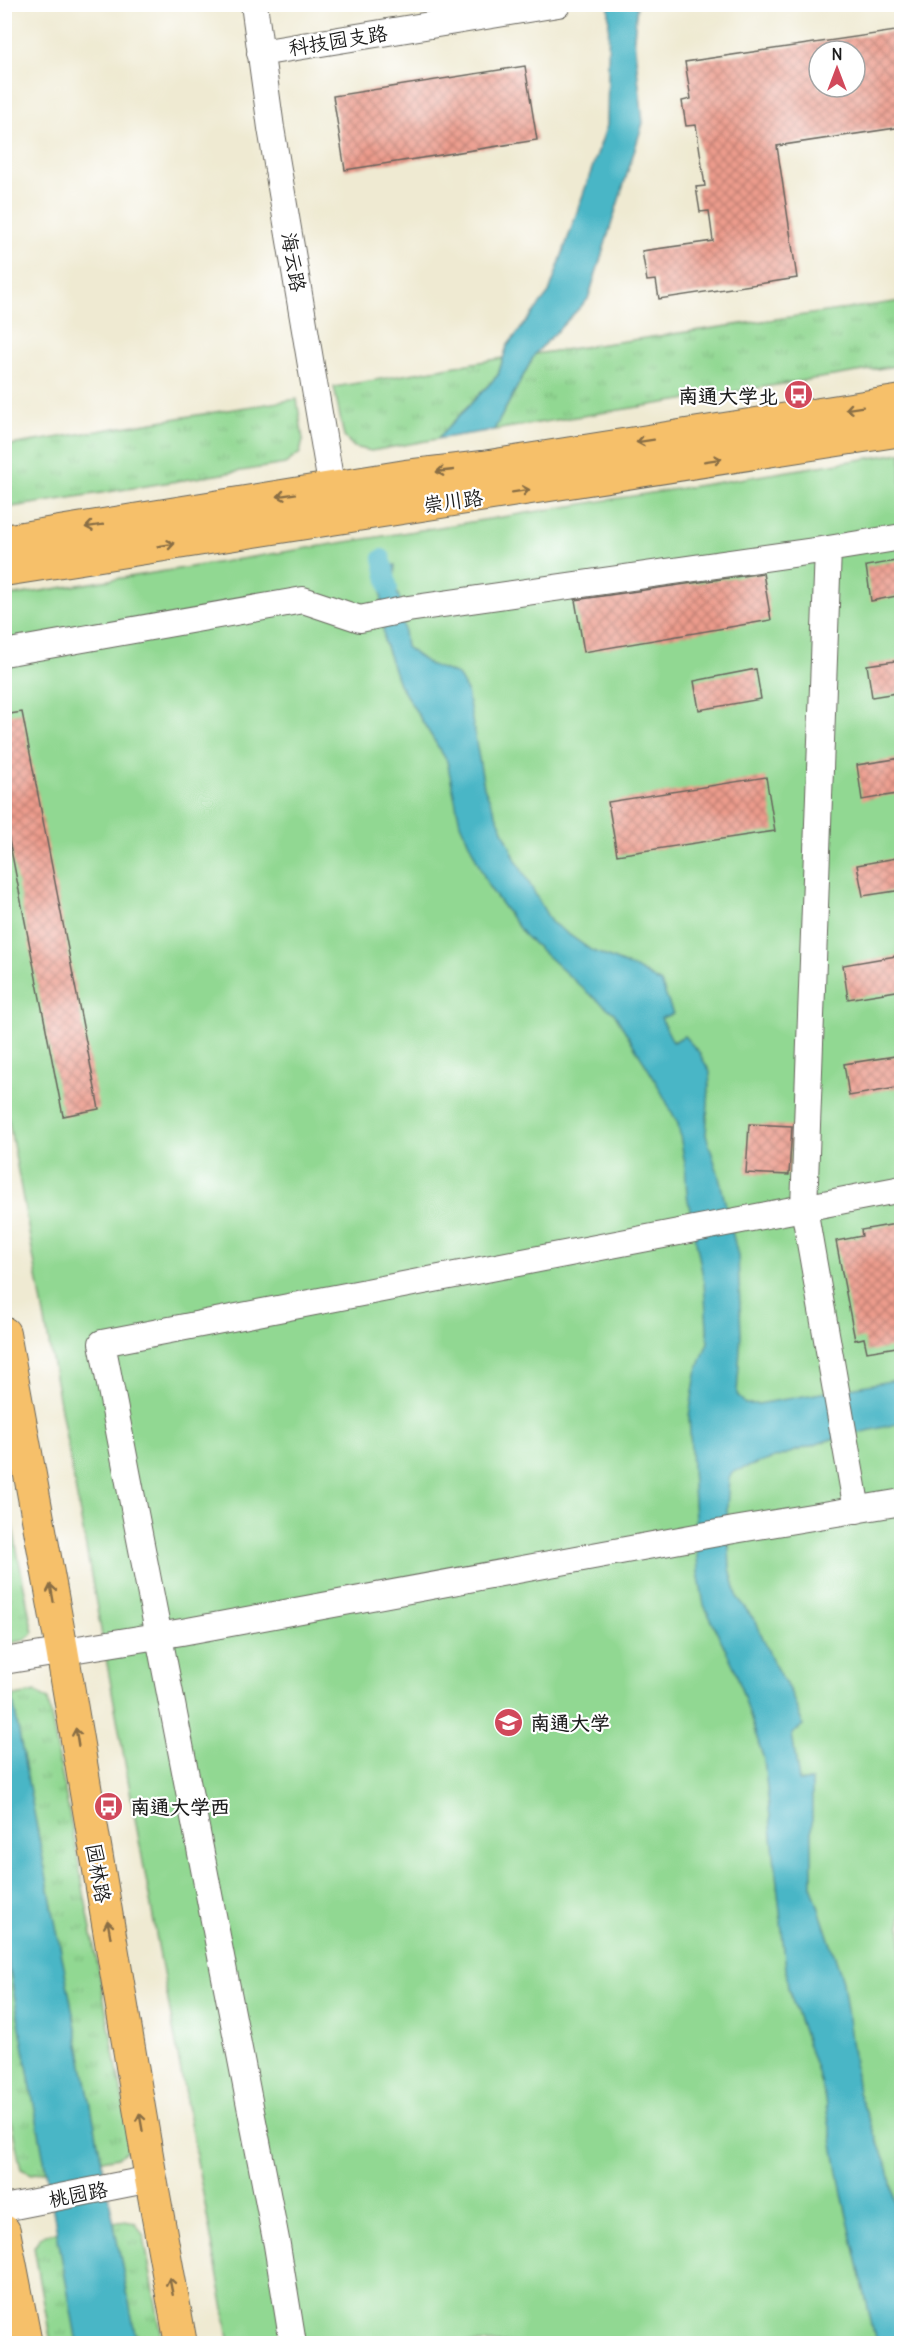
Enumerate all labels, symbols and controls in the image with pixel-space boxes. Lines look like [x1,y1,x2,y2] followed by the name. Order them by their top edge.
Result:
[287,20,390,60] street label: 科技园支路
[807,39,867,99] north arrow
[831,44,843,64] text: N
[276,230,312,295] street label: 海云路
[783,379,815,411] bus stop icon: 南通大学北
[678,383,778,408] place label: 南通大学北
[844,403,864,414] one-way arrow
[635,436,655,447] one-way arrow
[703,454,723,465] one-way arrow
[435,466,455,477] one-way arrow
[422,484,485,518] street label: 崇川路
[511,485,530,496] one-way arrow
[277,490,297,501] one-way arrow
[84,521,104,532] one-way arrow
[156,539,175,550] one-way arrow
[46,1584,57,1603] one-way arrow
[493,1706,525,1738] school or university icon: 南通大学
[530,1710,610,1735] place label: 南通大学
[71,1728,82,1747] one-way arrow
[93,1790,125,1822] bus stop icon: 南通大学西
[130,1794,230,1819] place label: 南通大学西
[81,1841,117,1906] street label: 园林路
[103,1920,114,1940] one-way arrow
[135,2112,146,2132] one-way arrow
[46,2176,111,2212] street label: 桃园路
[165,2277,176,2296] one-way arrow

